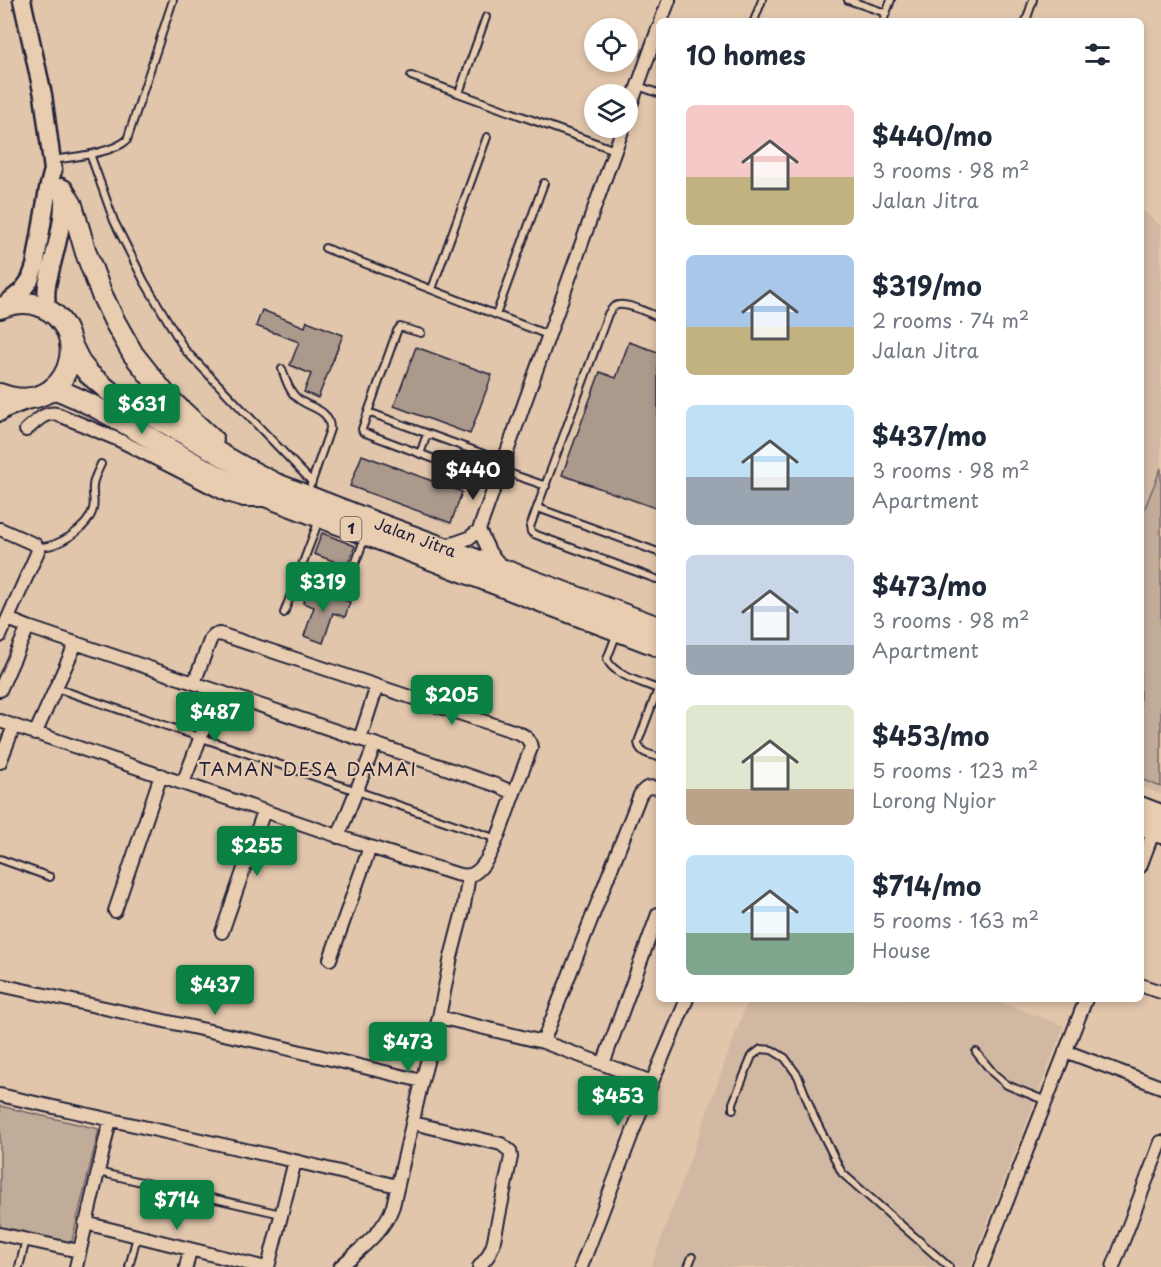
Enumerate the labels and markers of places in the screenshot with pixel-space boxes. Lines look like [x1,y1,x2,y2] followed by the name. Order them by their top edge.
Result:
[106,384,178,435] pin: $631
[437,450,509,501] pin: $440
[287,562,359,613] pin: $319
[416,675,488,726] pin: $205
[179,692,251,743] pin: $487
[221,826,293,877] pin: $255
[179,965,251,1016] pin: $437
[372,1022,444,1073] pin: $473
[582,1076,654,1127] pin: $453
[141,1180,213,1231] pin: $714

